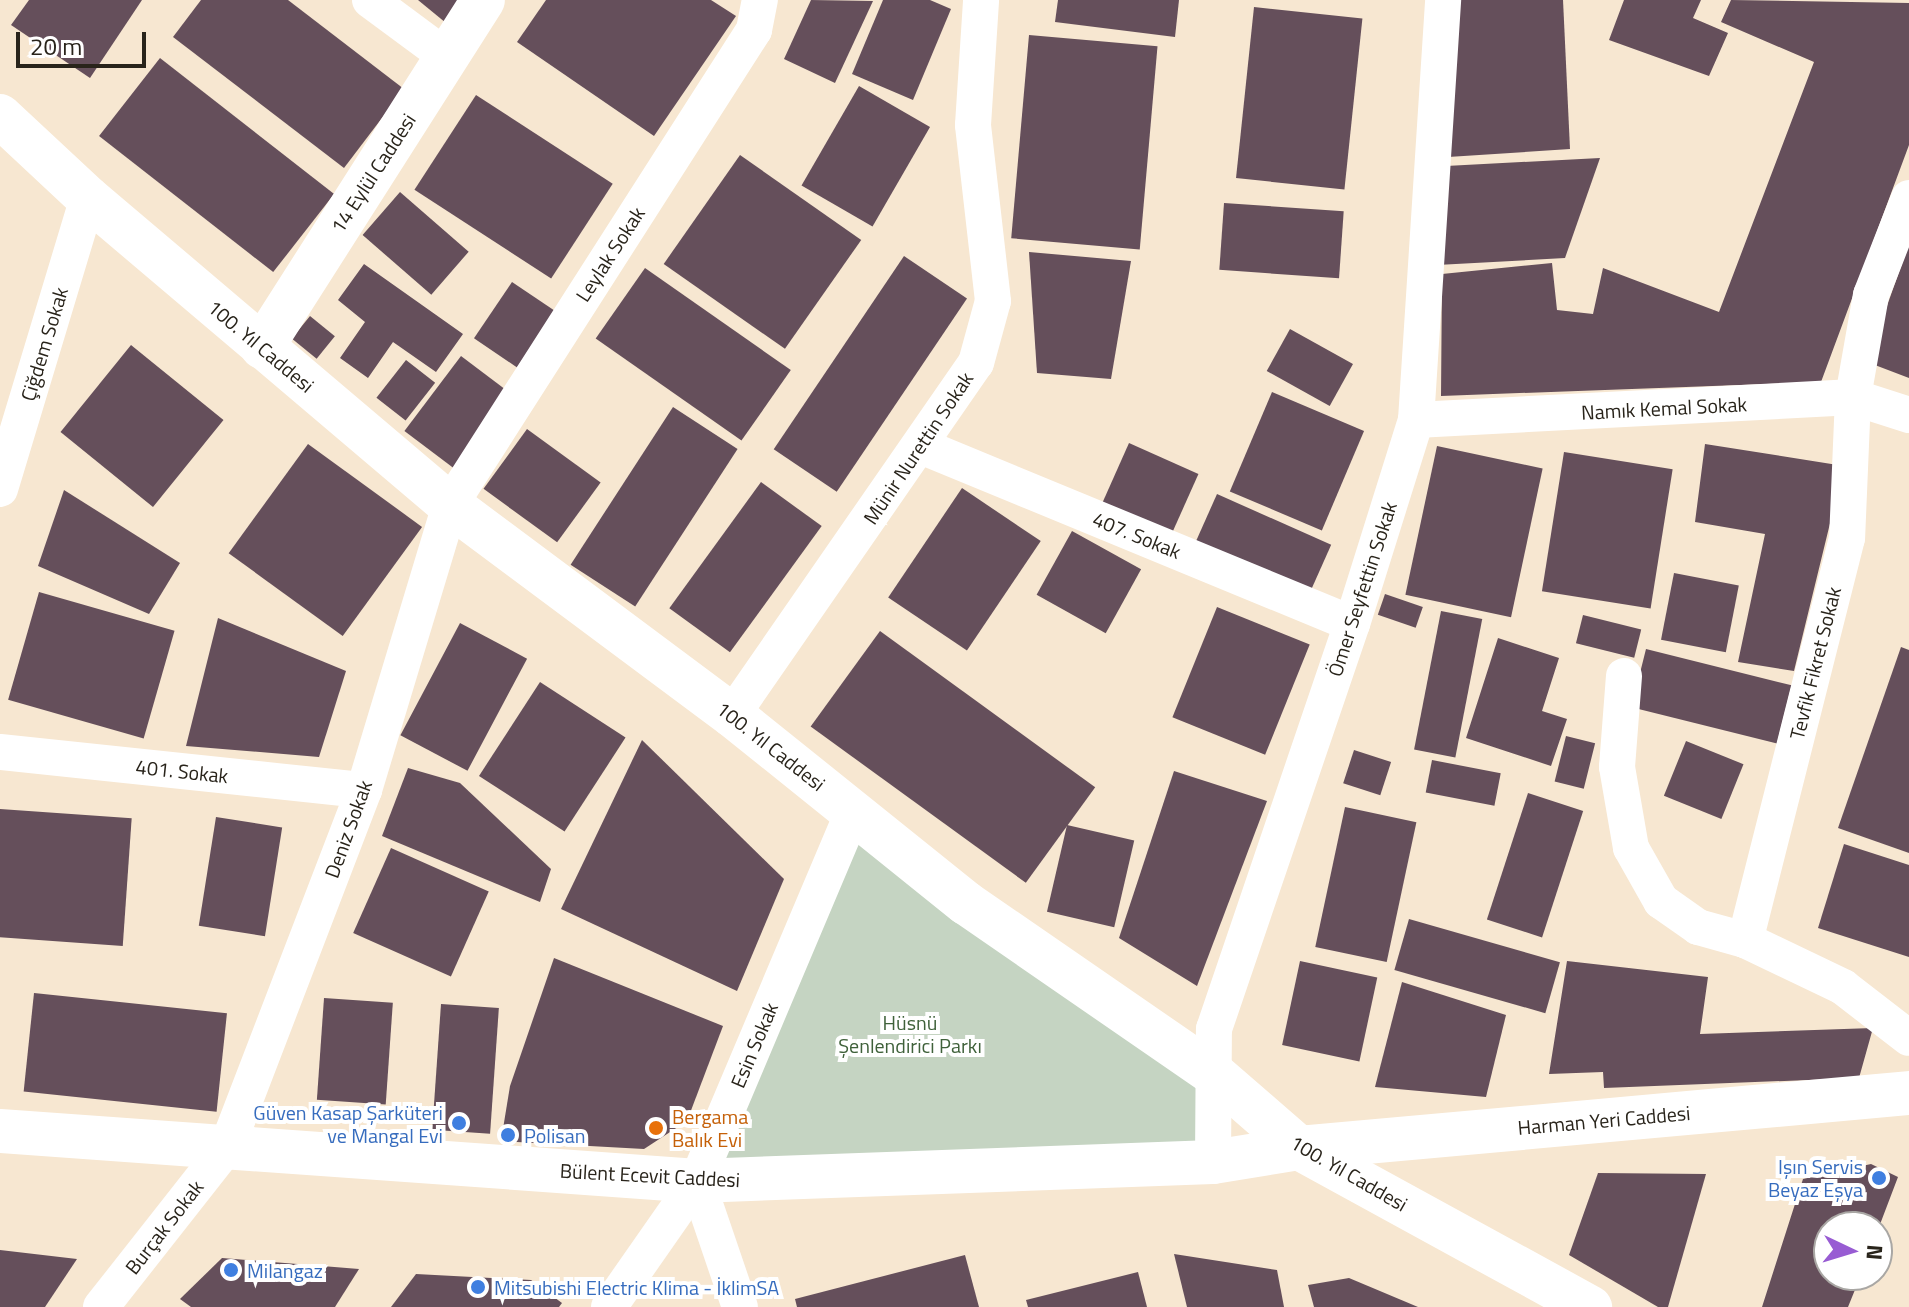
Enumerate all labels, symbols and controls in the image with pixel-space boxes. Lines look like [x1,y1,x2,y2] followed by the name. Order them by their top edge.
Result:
[20,16,150,66] scale bar
[30,28,82,64] text: 20 m
[326,109,420,237] street label: 14 Eylül Caddesi
[570,202,650,306] street label: Leylak Sokak
[15,284,73,404] street label: Çiğdem Sokak
[203,295,319,397] street label: 100. Yıl Caddesi
[858,367,978,529] street label: Münir Nurettin Sokak
[1580,392,1748,424] street label: Namık Kemal Sokak
[1322,499,1402,679] street label: Ömer Seyfettin Sokak
[1089,506,1185,564] street label: 407. Sokak
[1784,584,1846,742] street label: Tevfik Fikret Sokak
[712,696,830,796] street label: 100. Yıl Caddesi
[135,754,229,788] street label: 401. Sokak
[319,777,377,881] street label: Deniz Sokak
[725,999,783,1091] street label: Esin Sokak
[838,1010,982,1057] park label: Hüsnü Şenlendirici Parkı
[253,1100,443,1147] place label: Güven Kasap Şarküteri ve Mangal Evi
[1517,1100,1691,1140] street label: Harman Yeri Caddesi
[672,1104,748,1151] place label: Bergama Balık Evi
[450,1114,468,1132] marker: Güven Kasap Şarküteri ve Mangal Evi
[647,1119,665,1137] marker: Bergama Balık Evi
[524,1123,585,1147] place label: Polisan
[499,1126,517,1144] marker: Polisan
[1286,1130,1412,1216] street label: 100. Yıl Caddesi
[1768,1154,1863,1201] place label: Işın Servis Beyaz Eşya
[559,1158,741,1192] street label: Bülent Ecevit Caddesi
[1870,1169,1888,1187] marker: Işın Servis Beyaz Eşya
[120,1175,208,1279] street label: Burçak Sokak
[1813,1211,1893,1291] north arrow
[1857,1244,1892,1261] text: N
[247,1258,323,1282] place label: Milangaz
[222,1261,240,1279] marker: Milangaz
[494,1275,779,1299] place label: Mitsubishi Electric Klima - İklimSA
[469,1278,487,1296] marker: Mitsubishi Electric Klima - İklimSA

